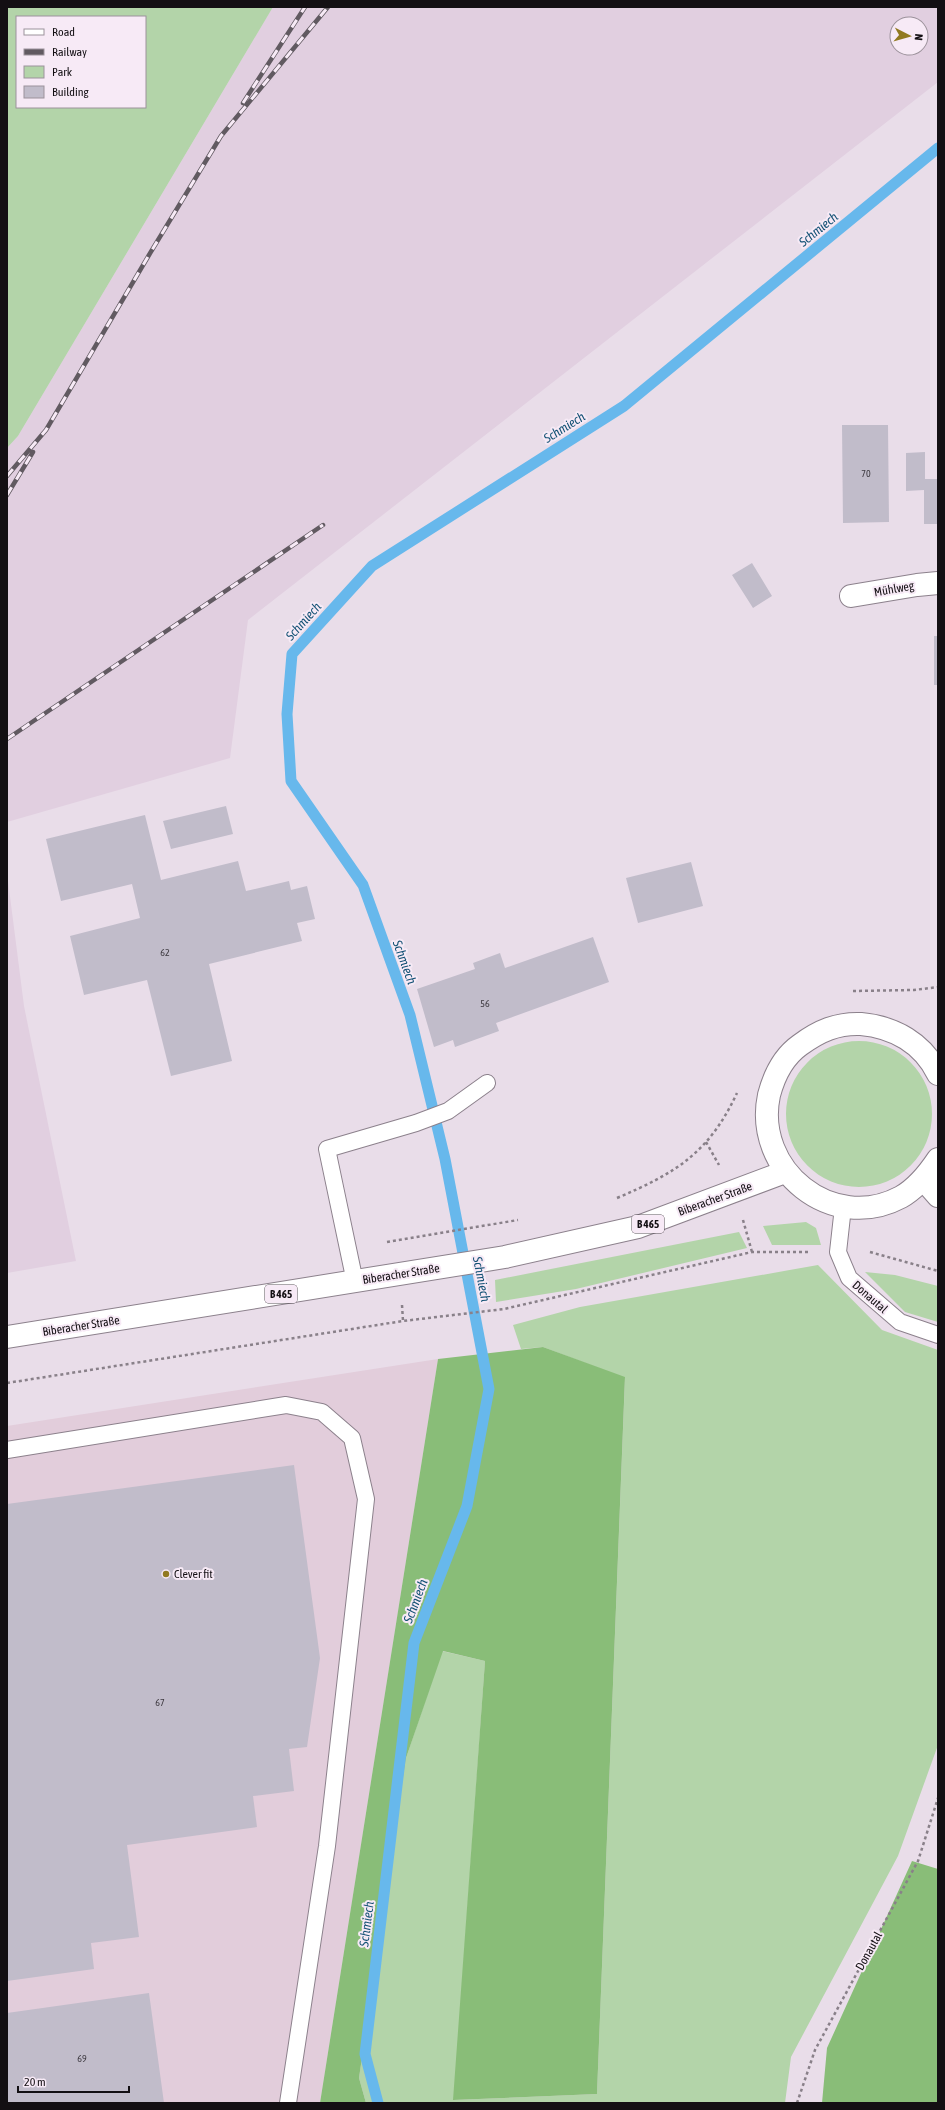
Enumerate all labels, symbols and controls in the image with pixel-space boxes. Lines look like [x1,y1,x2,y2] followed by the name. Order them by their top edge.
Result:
[16,16,146,108] legend
[889,16,929,56] north arrow
[52,25,75,39] text: Road
[913,33,925,41] text: N
[52,45,87,59] text: Railway
[52,65,73,79] text: Park
[52,85,90,99] text: Building
[795,209,841,250] water label: Schmiech
[540,409,588,446] water label: Schmiech
[861,468,871,479] house number: 70
[873,578,916,599] street label: Mühlweg
[282,599,325,644] water label: Schmiech
[389,937,420,987] water label: Schmiech
[160,947,170,958] house number: 62
[480,998,490,1009] house number: 56
[676,1179,754,1219] street label: Biberacher Straße
[632,1215,664,1233] road number: B 465
[470,1254,493,1304] water label: Schmiech
[361,1261,441,1287] street label: Biberacher Straße
[850,1278,891,1317] street label: Donautal
[265,1285,297,1303] road number: B 465
[41,1313,121,1339] street label: Biberacher Straße
[174,1567,213,1581] place label: Clever fit
[161,1569,171,1579] marker: Clever fit
[400,1577,431,1626] water label: Schmiech
[155,1697,165,1708] house number: 67
[356,1900,377,1949] water label: Schmiech
[853,1929,886,1973] street label: Donautal
[77,2053,87,2064] house number: 69
[18,2068,129,2094] scale bar
[24,2075,46,2089] text: 20 m

